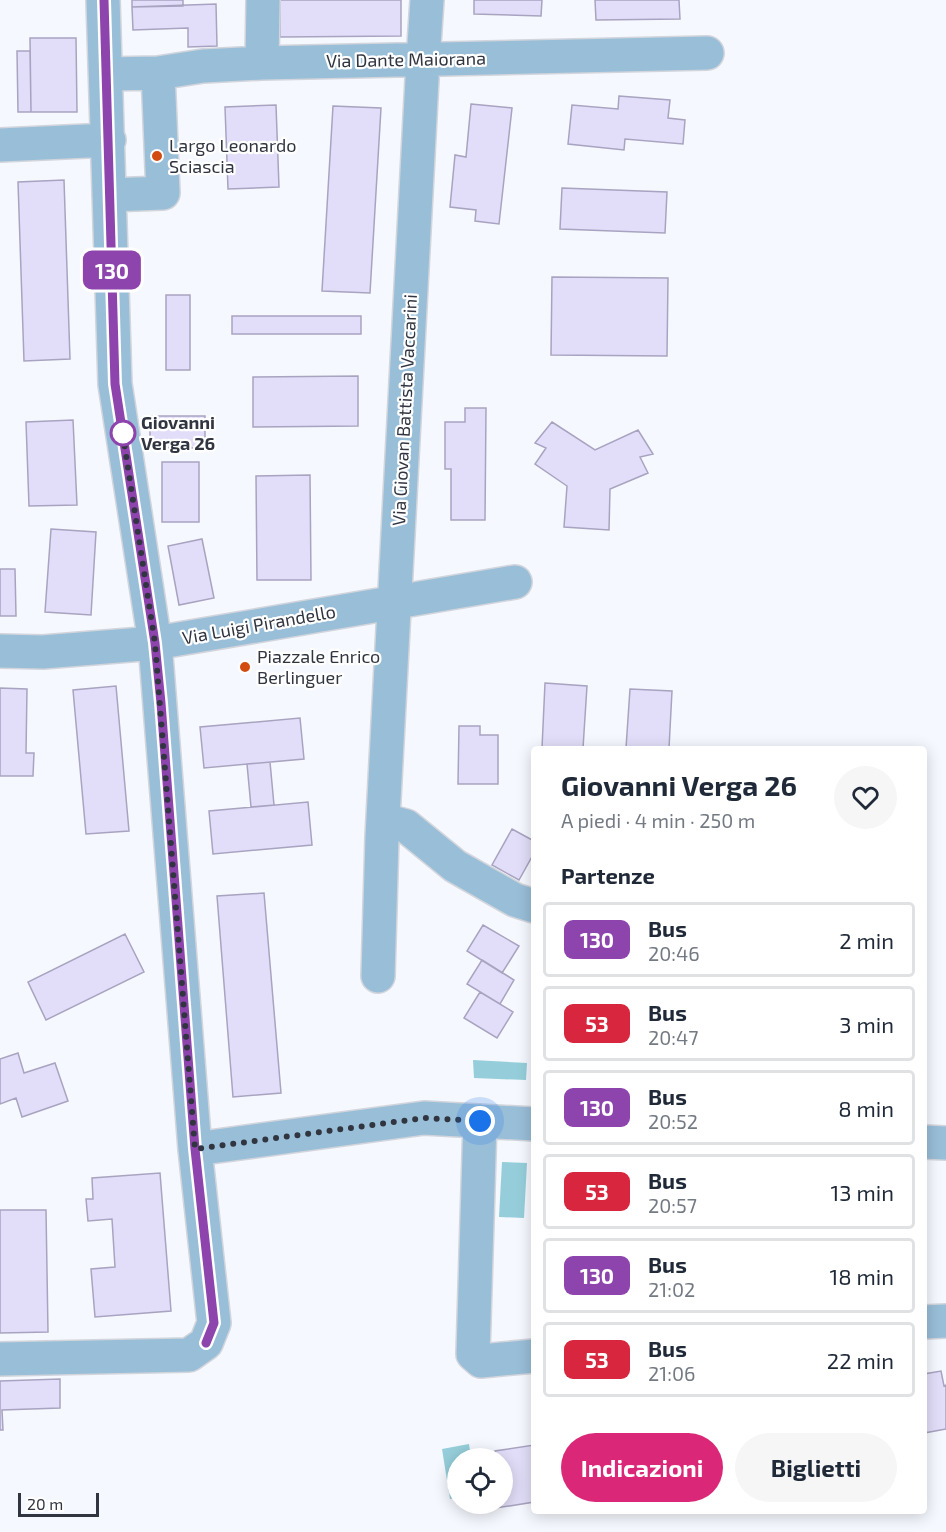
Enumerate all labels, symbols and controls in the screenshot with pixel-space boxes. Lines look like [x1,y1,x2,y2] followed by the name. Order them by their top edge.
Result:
[326,47,486,71] street label: Via Dante Maiorana
[169,134,297,177] place label: Largo Leonardo Sciascia
[150,149,164,163] marker: Largo Leonardo Sciascia
[78,250,146,290] line badge: 130
[95,258,129,283] text: 130
[387,294,421,526] street label: Via Giovan Battista Vaccarini
[141,411,215,454] place label: Giovanni Verga 26
[110,420,136,446] marker: Giovanni Verga 26
[180,600,337,648] street label: Via Luigi Pirandello
[257,645,380,688] place label: Piazzale Enrico Berlinguer
[238,660,252,674] marker: Piazzale Enrico Berlinguer
[834,766,897,829] button: heart
[561,768,797,802] text: Giovanni Verga 26
[561,808,755,832] text: A piedi · 4 min · 250 m
[561,862,655,888] text: Partenze
[648,915,687,941] text: Bus
[580,927,614,952] text: 130
[839,927,894,953] text: 2 min
[648,941,700,965] text: 20:46
[648,999,687,1025] text: Bus
[585,1011,609,1036] text: 53
[839,1011,894,1037] text: 3 min
[648,1025,699,1049] text: 20:47
[648,1083,687,1109] text: Bus
[580,1095,614,1120] text: 130
[838,1095,894,1121] text: 8 min
[465,1106,495,1136] your location
[648,1109,698,1133] text: 20:52
[648,1167,687,1193] text: Bus
[585,1179,609,1204] text: 53
[831,1179,894,1205] text: 13 min
[648,1193,697,1217] text: 20:57
[648,1251,687,1277] text: Bus
[580,1263,614,1288] text: 130
[829,1263,894,1289] text: 18 min
[648,1277,695,1301] text: 21:02
[648,1335,687,1361] text: Bus
[585,1347,609,1372] text: 53
[827,1347,894,1373] text: 22 min
[648,1361,695,1385] text: 21:06
[561,1433,723,1502] button: Indicazioni
[735,1433,897,1502] button: Biglietti
[447,1448,513,1514] map controls
[447,1448,513,1514] button: locate
[18,1490,99,1518] scale bar
[27,1494,63,1513] text: 20 m

